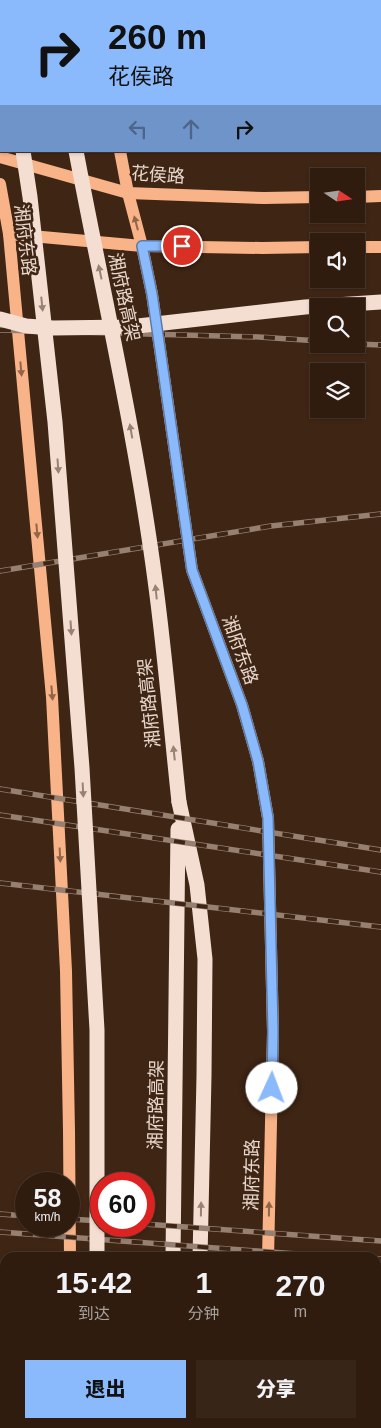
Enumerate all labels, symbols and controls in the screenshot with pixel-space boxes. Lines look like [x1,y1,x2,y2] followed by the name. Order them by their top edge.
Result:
[108,17,207,56] text: 260 m
[25,20,90,85] icon: right
[108,64,174,89] text: 花侯路
[124,115,152,143] icon: left
[177,115,205,143] icon: ahead
[230,115,258,143] icon: right
[130,163,186,187] street label: 花侯路
[310,168,365,222] north arrow
[310,168,365,418] map controls
[11,203,39,277] street label: 湘府东路
[132,215,140,230] one-way arrow
[161,225,203,267] pin
[168,232,196,260] icon: arrive
[310,233,365,288] button: sound
[105,251,143,343] street label: 湘府路高架
[96,264,104,279] one-way arrow
[38,296,46,312] one-way arrow
[310,298,365,353] button: search
[18,362,26,378] one-way arrow
[310,363,365,418] button: layers
[126,423,134,439] one-way arrow
[55,458,63,474] one-way arrow
[33,523,41,539] one-way arrow
[152,583,160,599] one-way arrow
[218,613,262,687] street label: 湘府东路
[67,620,75,636] one-way arrow
[134,657,164,749] street label: 湘府路高架
[48,685,56,701] one-way arrow
[170,745,178,761] one-way arrow
[79,782,87,798] one-way arrow
[56,848,64,864] one-way arrow
[145,1060,167,1150] street label: 湘府路高架
[245,1061,297,1113] position arrow
[241,1139,263,1211] street label: 湘府东路
[90,1172,155,1237] speed limit sign: 60
[34,1184,61,1212] text: 58
[197,1201,205,1217] one-way arrow
[265,1201,273,1217] one-way arrow
[34,1210,61,1224] text: km/h
[56,1266,132,1299] text: 15:42
[195,1266,212,1299] text: 1
[275,1269,325,1302] text: 270
[294,1303,307,1320] text: m
[78,1305,110,1322] text: 到达
[188,1305,220,1322] text: 分钟
[25,1360,186,1418] button: 退出
[196,1360,356,1418] button: 分享

